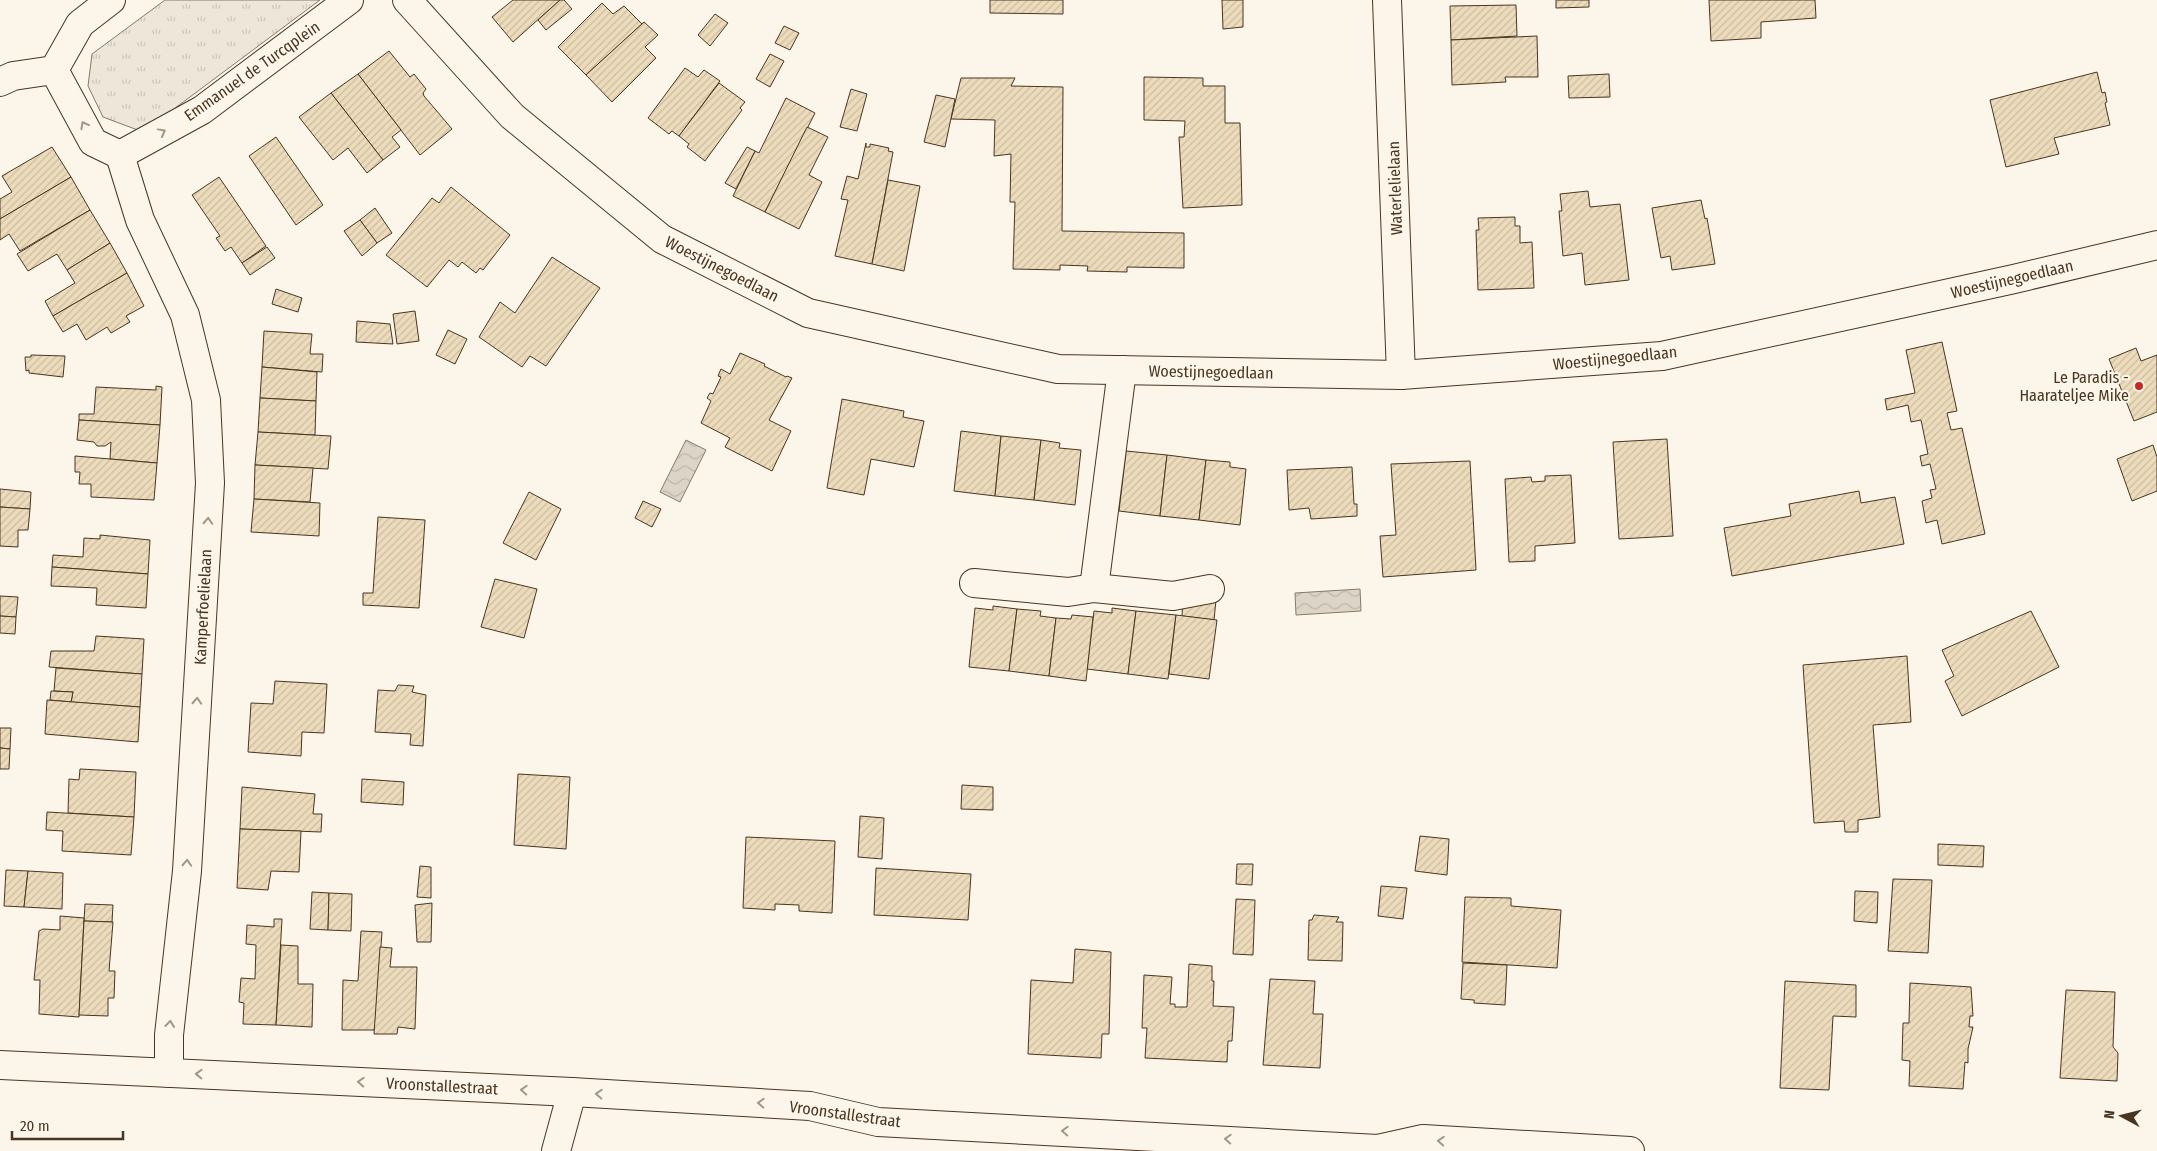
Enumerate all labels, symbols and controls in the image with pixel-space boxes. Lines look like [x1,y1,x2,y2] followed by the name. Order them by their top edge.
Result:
[181,17,323,125] street label: Emmanuel de Turcqplein
[80,121,90,130] one-way arrow
[157,128,166,138] one-way arrow
[1384,141,1406,235] street label: Waterlelielaan
[662,232,782,306] street label: Woestijnegoedlaan
[1949,256,2075,302] street label: Woestijnegoedlaan
[1552,342,1678,374] street label: Woestijnegoedlaan
[1148,361,1274,383] street label: Woestijnegoedlaan
[2019,368,2129,405] place label: Le Paradis - Haarateljee Mike
[2133,380,2145,392] marker: Le Paradis - Haarateljee Mike
[202,517,213,525] one-way arrow
[190,549,216,665] street label: Kamperfoelielaan
[192,696,203,704] one-way arrow
[182,858,193,866] one-way arrow
[164,1020,175,1028] one-way arrow
[195,1069,203,1080] one-way arrow
[385,1074,499,1098] street label: Vroonstallestraat
[357,1076,365,1087] one-way arrow
[519,1084,527,1095] one-way arrow
[595,1088,603,1099] one-way arrow
[2097,1091,2147,1141] north arrow
[788,1097,903,1131] street label: Vroonstallestraat
[757,1098,765,1109] one-way arrow
[12,1108,124,1140] scale bar
[2101,1109,2119,1120] text: N
[20,1117,50,1135] text: 20 m
[1061,1126,1069,1137] one-way arrow
[1224,1134,1232,1145] one-way arrow
[1437,1135,1445,1146] one-way arrow

